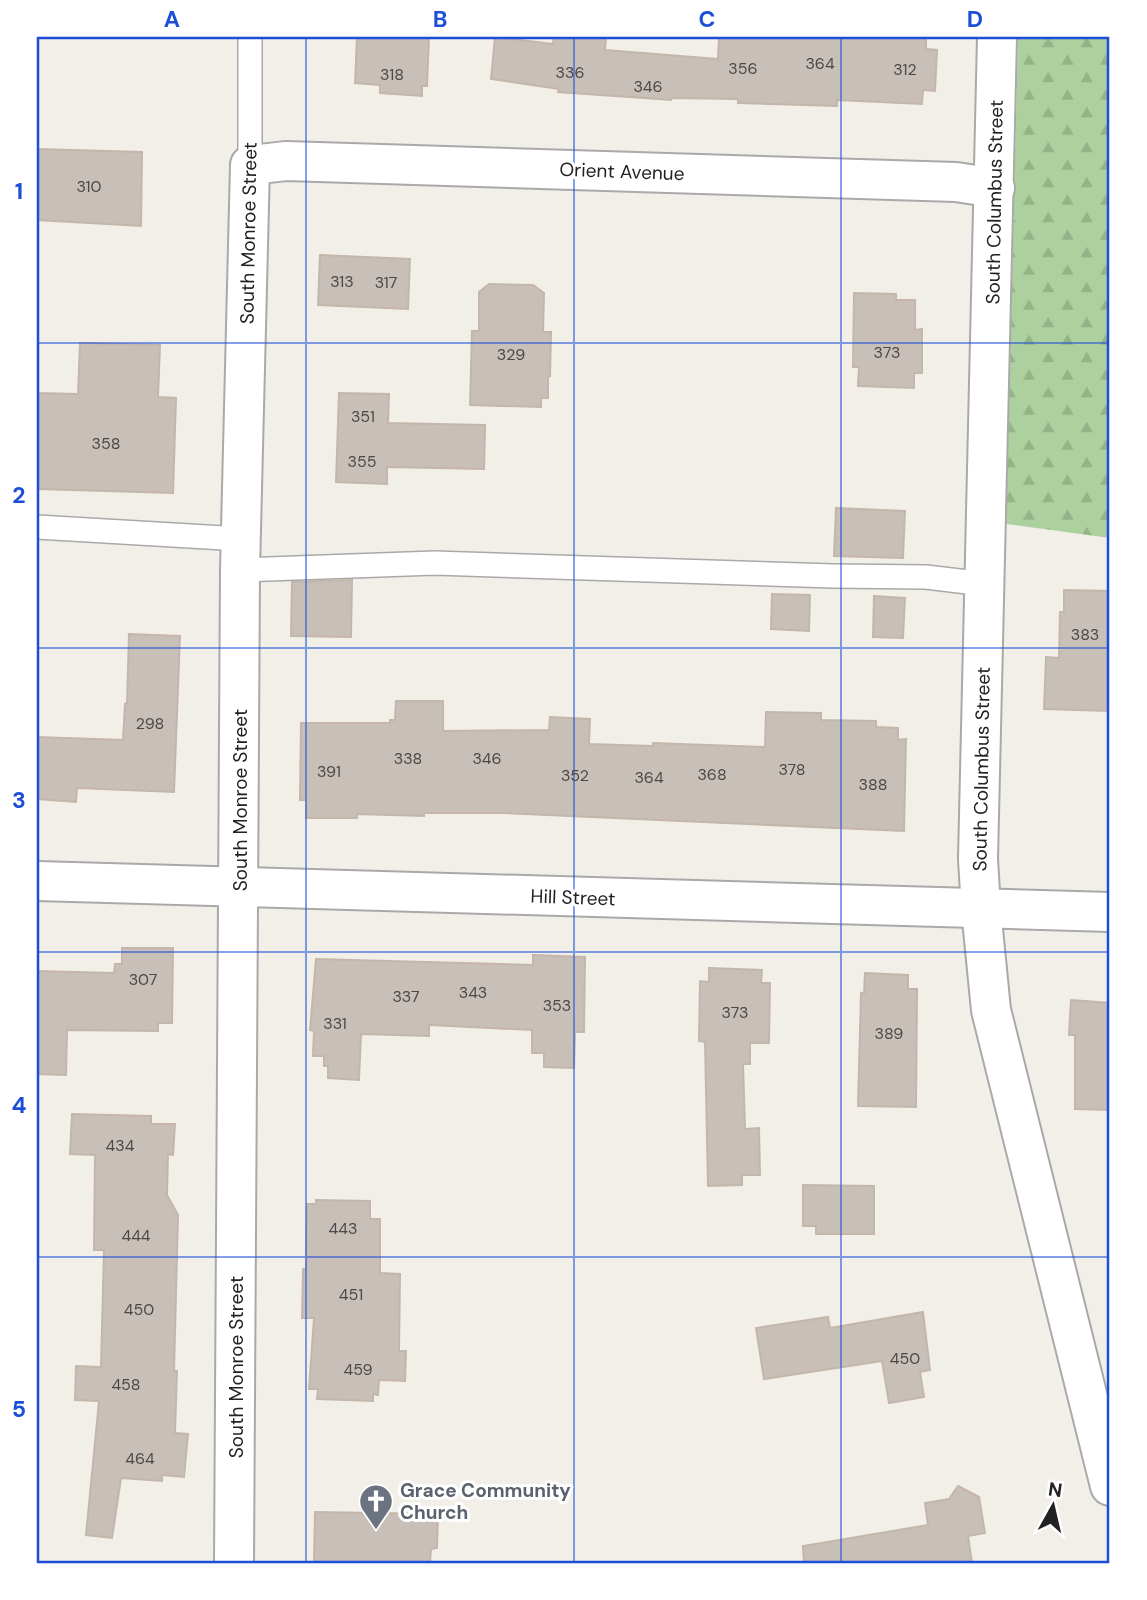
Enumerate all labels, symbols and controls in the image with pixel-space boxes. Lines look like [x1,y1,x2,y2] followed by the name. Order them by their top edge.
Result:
[164,4,180,34] text: A
[433,4,447,34] text: B
[699,4,715,34] text: C
[967,4,983,34] text: D
[805,53,835,74] house number: 364
[728,58,758,79] house number: 356
[893,59,917,80] house number: 312
[556,62,584,83] house number: 336
[380,64,404,85] house number: 318
[633,76,663,97] house number: 346
[980,99,1009,305] street label: South Columbus Street
[234,142,263,324] street label: South Monroe Street
[559,157,685,186] street label: Orient Avenue
[15,176,23,206] text: 1
[76,176,102,197] house number: 310
[330,271,354,292] house number: 313
[375,272,397,293] house number: 317
[874,342,900,363] house number: 373
[497,344,525,365] house number: 329
[351,406,375,427] house number: 351
[92,433,120,454] house number: 358
[348,451,376,472] house number: 355
[12,480,26,510] text: 2
[1071,624,1099,645] house number: 383
[967,666,996,872] street label: South Columbus Street
[228,709,253,891] street label: South Monroe Street
[136,713,164,734] house number: 298
[394,748,422,769] house number: 338
[472,748,502,769] house number: 346
[778,759,806,780] house number: 378
[317,761,341,782] house number: 391
[697,764,727,785] house number: 368
[561,765,589,786] house number: 352
[634,767,664,788] house number: 364
[859,774,887,795] house number: 388
[12,785,26,815] text: 3
[530,884,616,911] street label: Hill Street
[129,969,157,990] house number: 307
[459,982,487,1003] house number: 343
[392,986,420,1007] house number: 337
[543,995,571,1016] house number: 353
[722,1002,748,1023] house number: 373
[323,1013,347,1034] house number: 331
[875,1023,903,1044] house number: 389
[12,1090,27,1120] text: 4
[106,1135,135,1156] house number: 434
[329,1218,357,1239] house number: 443
[121,1225,151,1246] house number: 444
[224,1276,249,1458] street label: South Monroe Street
[339,1284,363,1305] house number: 451
[124,1299,154,1320] house number: 450
[890,1348,920,1369] house number: 450
[343,1359,373,1380] house number: 459
[111,1374,141,1395] house number: 458
[12,1394,26,1424] text: 5
[125,1448,155,1469] house number: 464
[1018,1470,1088,1540] north arrow
[1047,1476,1064,1503] text: N
[400,1478,571,1525] place label: Grace Community Church
[357,1482,395,1531] church icon: Grace Community Church

